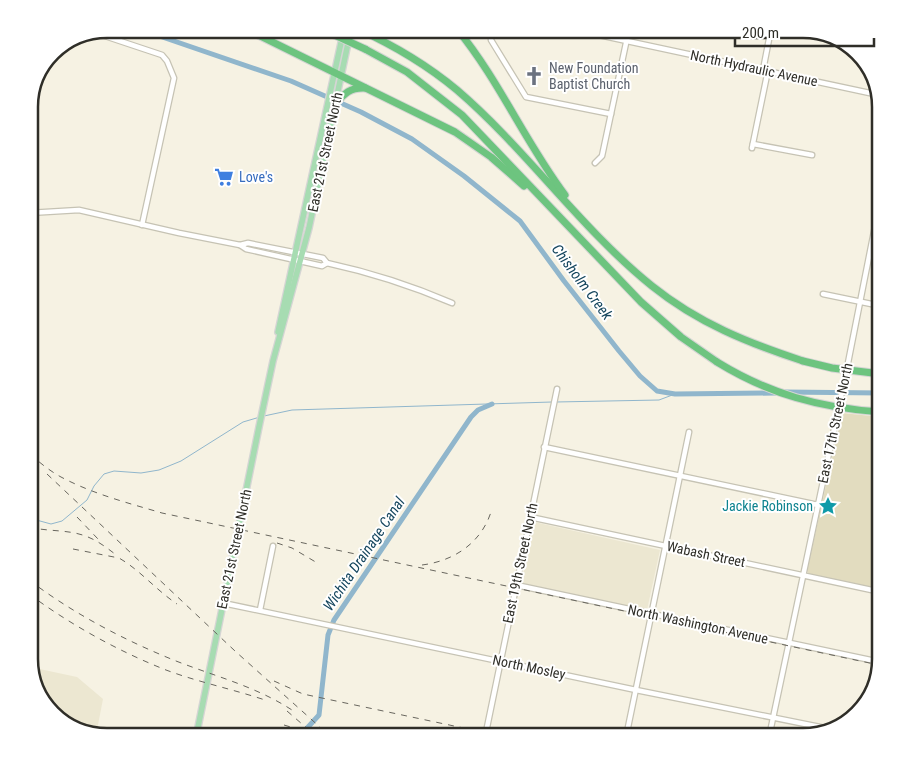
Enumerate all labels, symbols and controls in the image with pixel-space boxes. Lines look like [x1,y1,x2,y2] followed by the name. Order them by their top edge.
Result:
[735,15,874,47] scale bar
[742,24,779,42] text: 200 m
[689,47,820,89] street label: North Hydraulic Avenue
[549,60,639,92] place label: New Foundation Baptist Church
[523,65,545,87] church icon: New Foundation Baptist Church
[304,91,346,213] street label: East 21st Street North
[213,166,235,188] supermarket icon: Love's
[239,169,273,185] place label: Love's
[548,241,617,324] water label: Chisholm Creek
[814,361,856,485] street label: East 17th Street North
[213,488,255,610] street label: East 21st Street North
[319,493,409,614] water label: Wichita Drainage Canal
[817,495,839,517] place icon: Jackie Robinson
[722,498,813,514] place label: Jackie Robinson
[499,501,541,625] street label: East 19th Street North
[665,538,747,570] street label: Wabash Street
[626,601,770,647] street label: North Washington Avenue
[491,651,567,683] street label: North Mosley

